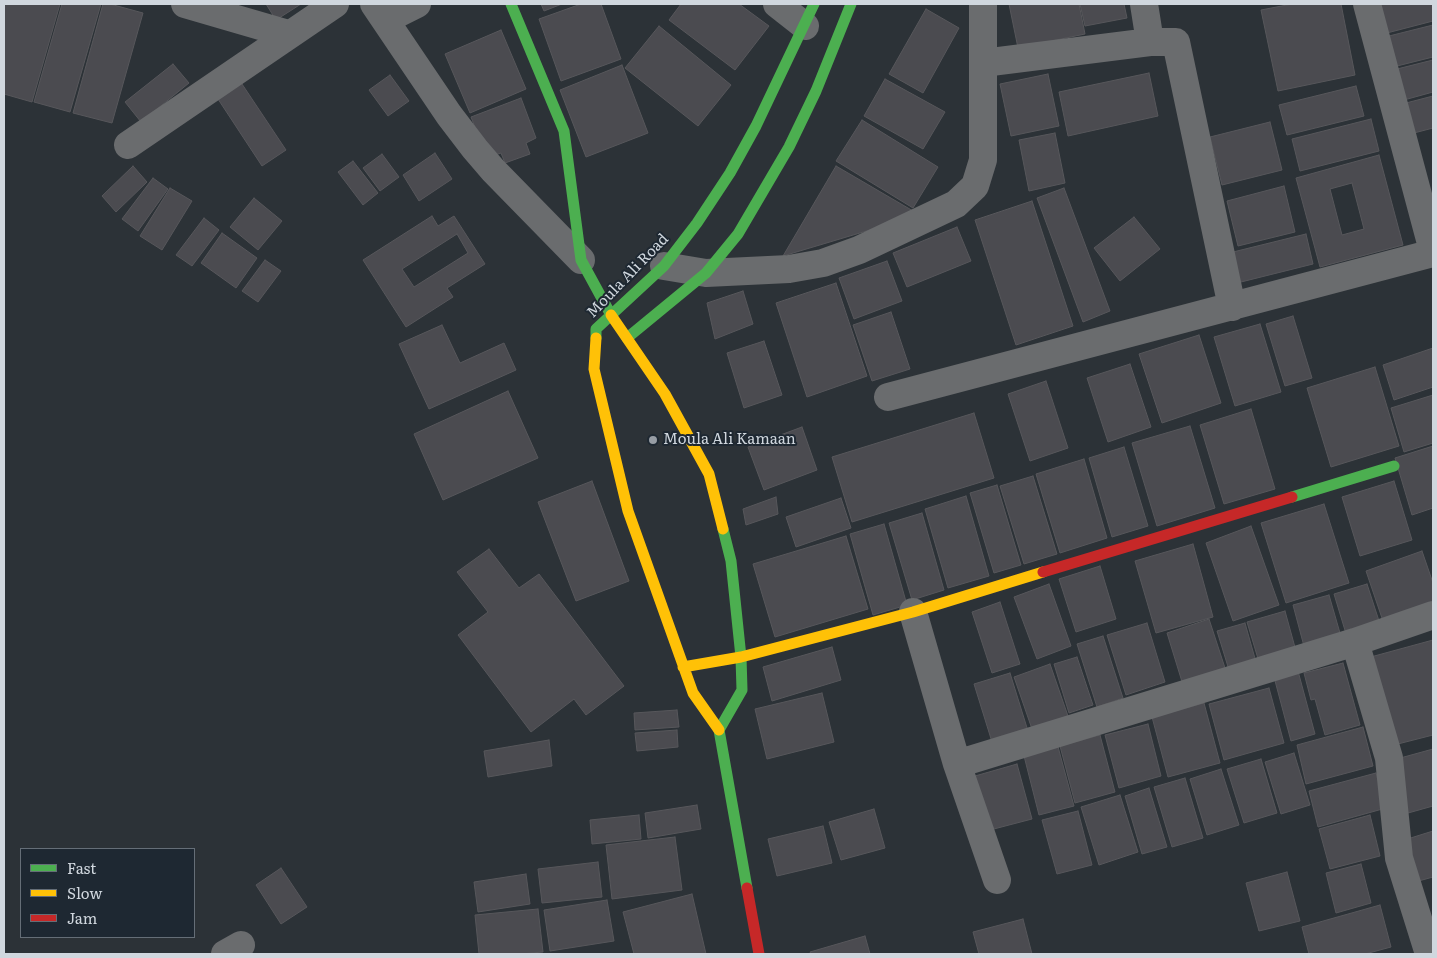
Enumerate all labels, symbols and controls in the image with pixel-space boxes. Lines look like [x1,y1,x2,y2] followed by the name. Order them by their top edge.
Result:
[583,230,673,322] street label: Moula Ali Road
[663,431,796,449] place label: Moula Ali Kamaan
[647,434,659,446] marker: Moula Ali Kamaan
[20,848,195,938] legend
[67,856,96,879] text: Fast
[67,881,102,904] text: Slow
[67,906,97,929] text: Jam

